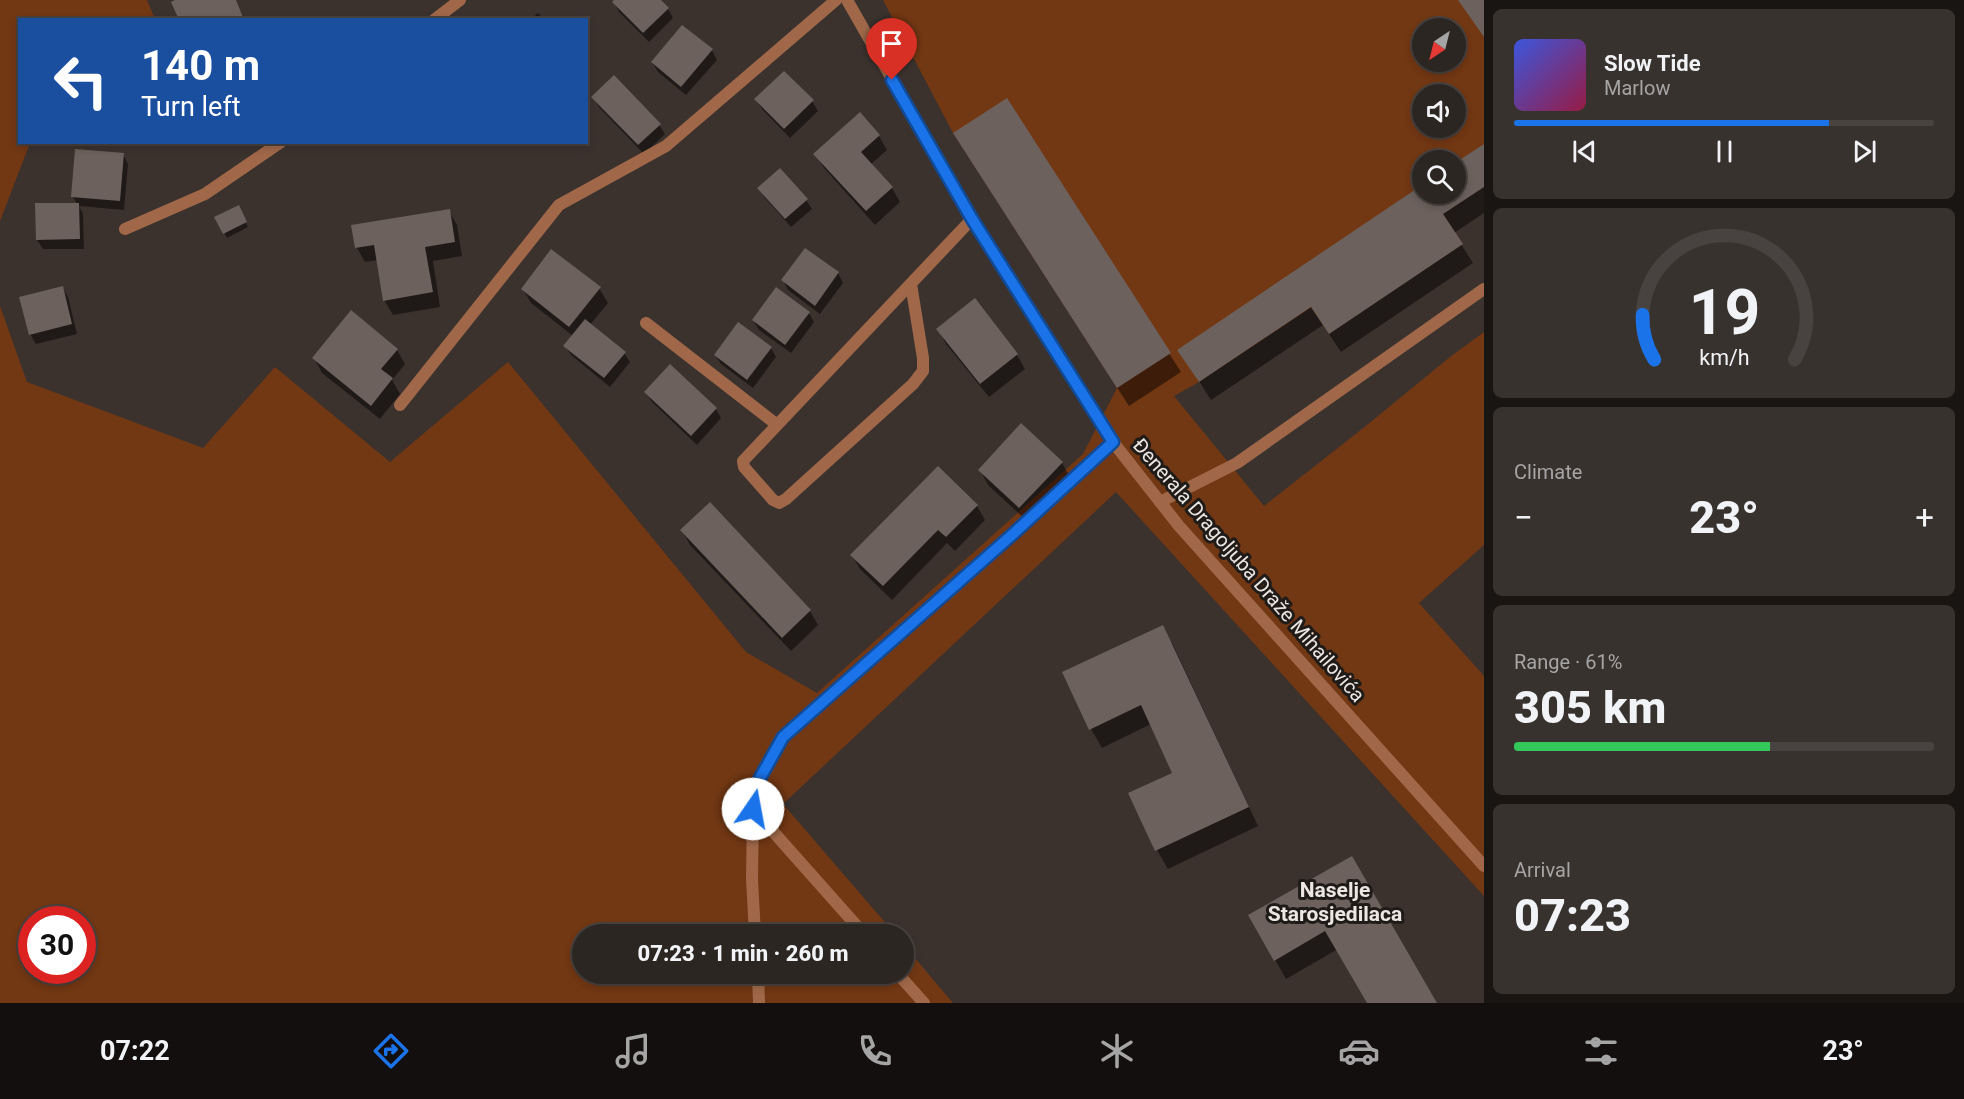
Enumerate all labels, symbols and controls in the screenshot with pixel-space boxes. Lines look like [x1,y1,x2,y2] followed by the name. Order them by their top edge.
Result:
[866,18,917,80] pin
[1412,18,1466,72] north arrow
[1412,18,1466,204] map controls
[875,27,908,60] icon: arrive
[141,41,260,90] text: 140 m
[42,42,120,120] icon: left
[1604,51,1701,76] text: Slow Tide
[1604,76,1670,100] text: Marlow
[1412,84,1466,138] button: sound
[141,91,241,123] text: Turn left
[1568,135,1601,168] icon: previous
[1708,135,1741,168] icon: pause
[1848,135,1881,168] icon: next
[1412,150,1466,204] button: search
[1688,276,1760,349] text: 19
[1699,345,1749,370] text: km/h
[1128,433,1370,707] street label: Đenerala Dragoljuba Draže Mihailovića
[1514,460,1582,484] text: Climate
[1689,491,1759,544] text: 23°
[1514,498,1533,537] text: −
[1915,498,1934,537] text: +
[1514,650,1622,674] text: Range · 61%
[1514,681,1666,734] text: 305 km
[721,777,785,841] position arrow
[1514,858,1571,882] text: Arrival
[1268,878,1402,926] district label: Naselje Starosjedilaca
[1514,889,1631,942] text: 07:23
[18,906,96,984] speed limit sign: 30
[638,941,848,966] text: 07:23 · 1 min · 260 m
[370,1030,412,1072] icon: directions
[612,1030,654,1072] icon: music
[854,1030,896,1072] icon: phone
[1096,1030,1138,1072] icon: climate
[1338,1030,1380,1072] icon: car
[1580,1030,1622,1072] icon: filters
[100,1035,170,1067] text: 07:22
[1822,1035,1864,1067] text: 23°

